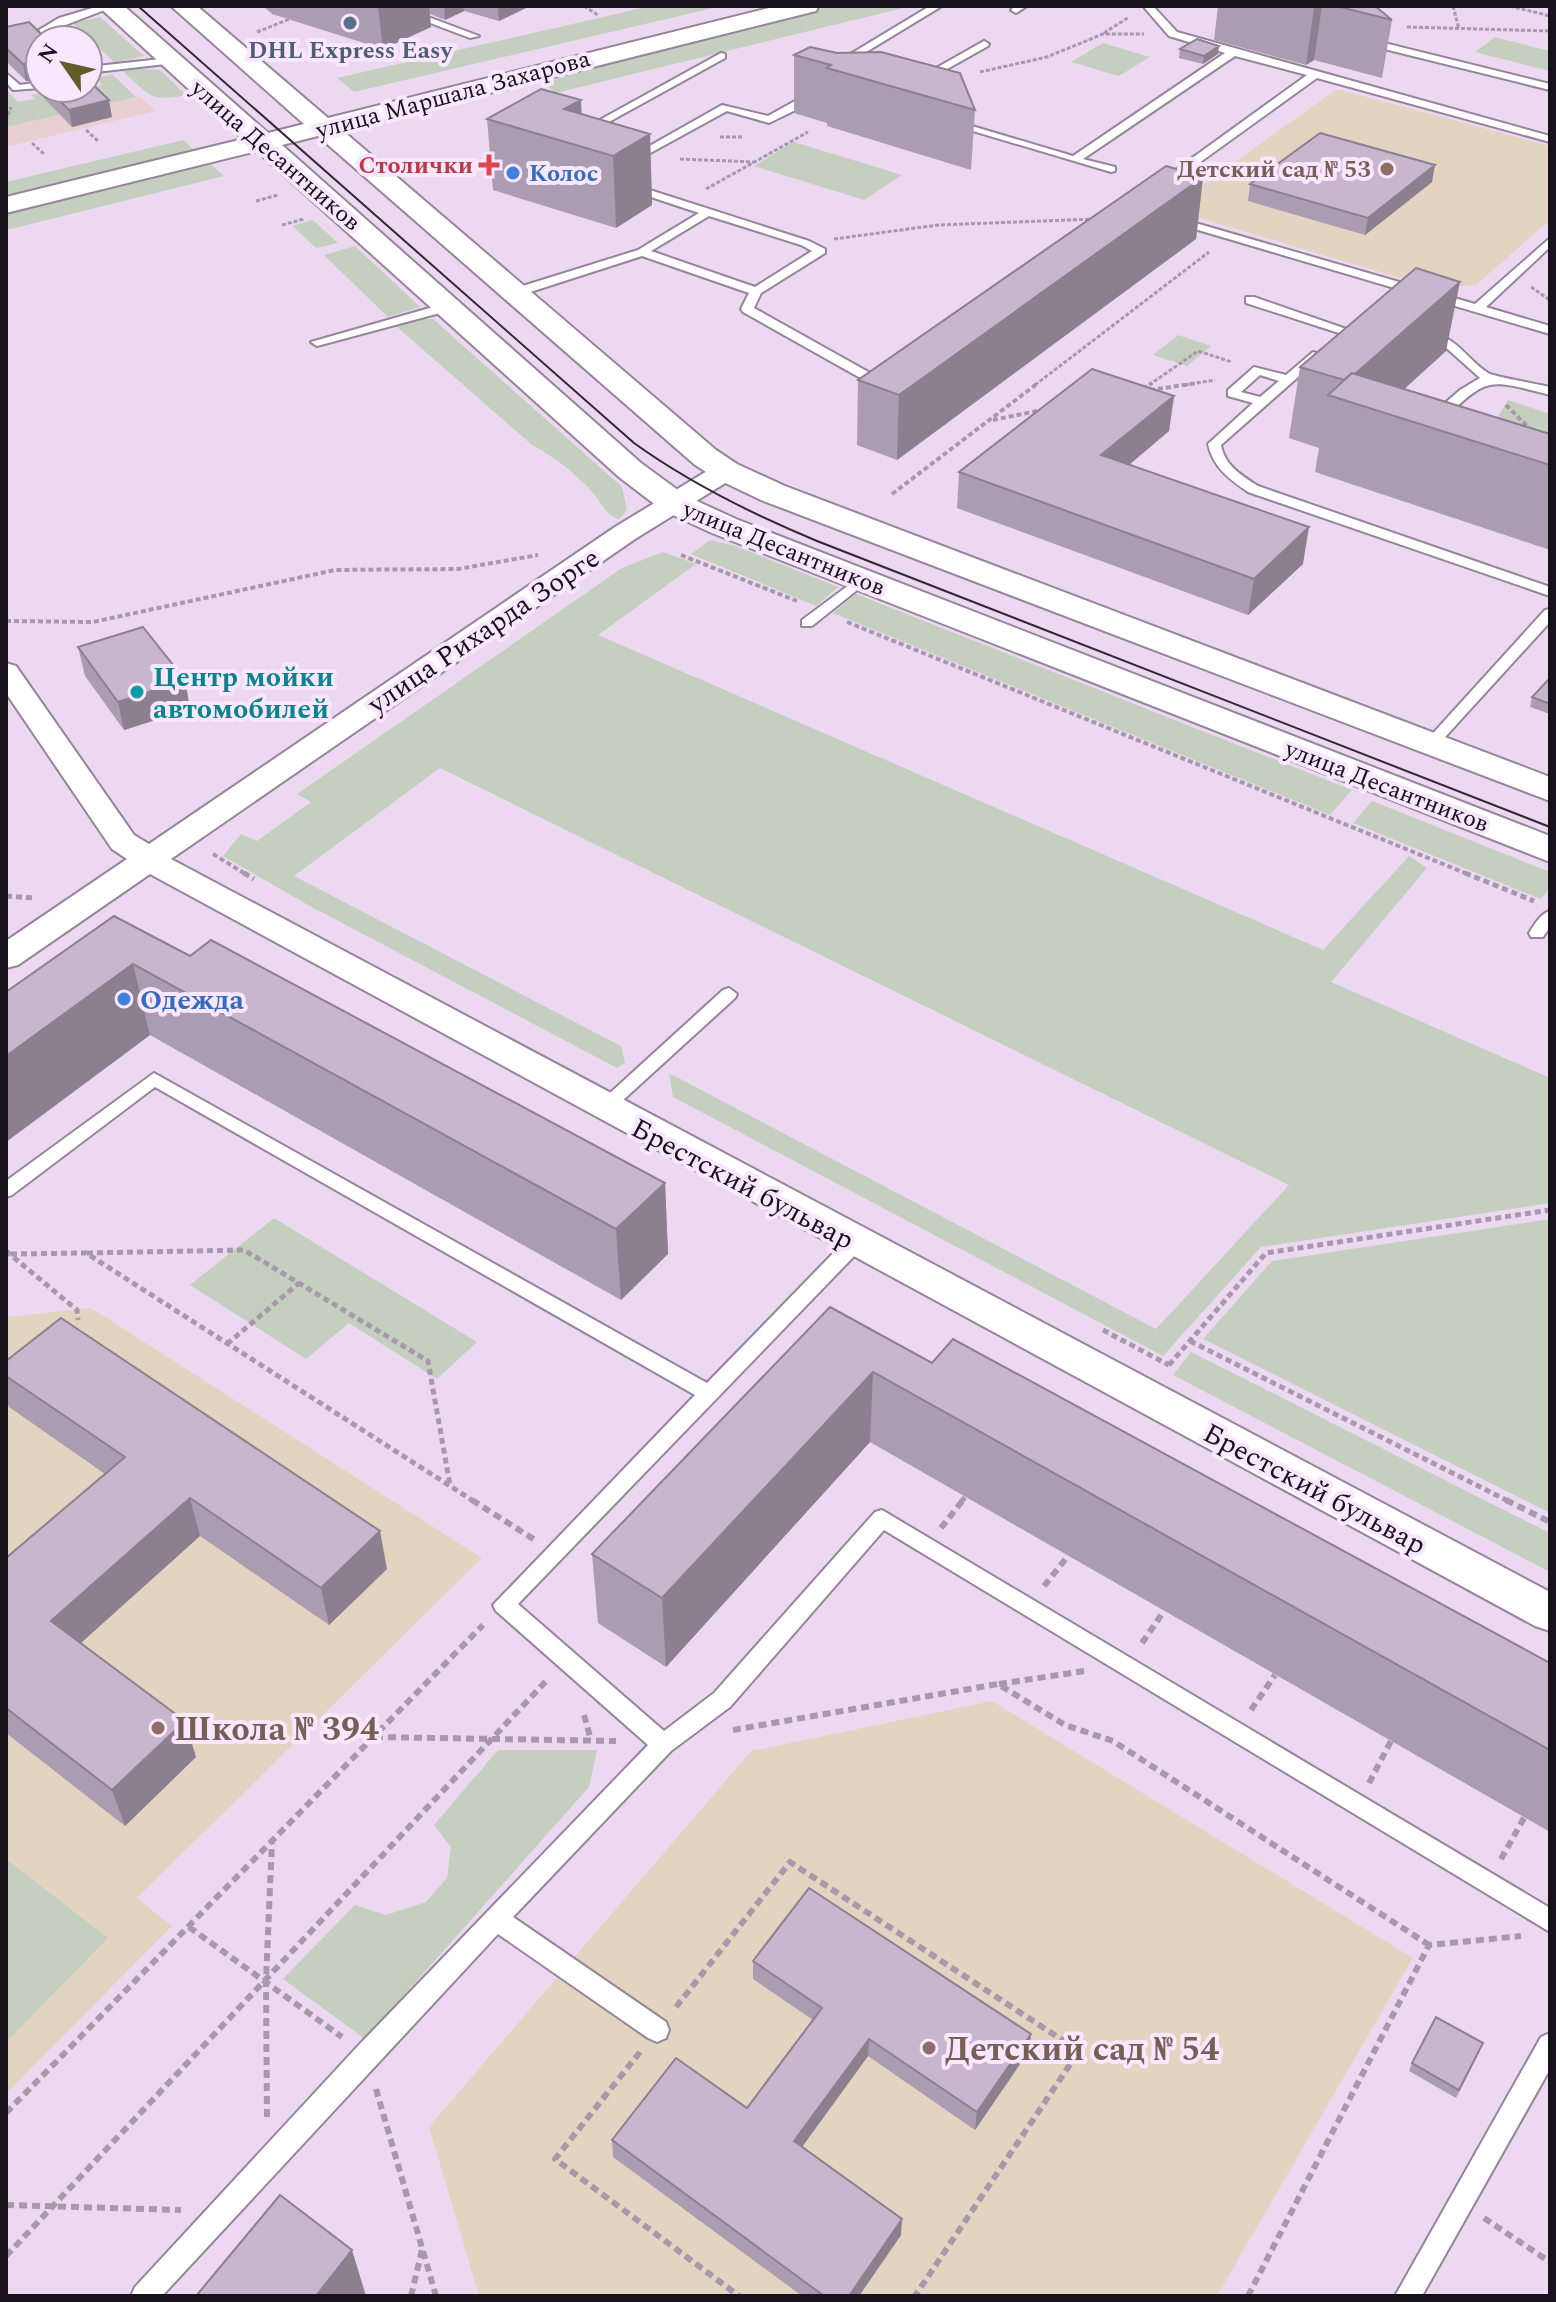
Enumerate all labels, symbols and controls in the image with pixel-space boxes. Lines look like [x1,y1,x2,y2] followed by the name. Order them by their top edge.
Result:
[341,14,359,32] marker: DHL Express Easy
[24,24,104,104] north arrow
[248,33,454,69] place label: DHL Express Easy
[30,37,67,70] text: N
[311,41,595,149] street label: улица Маршала Захарова
[181,71,368,240] street label: улица Десантников
[358,148,473,184] place label: Столички
[1177,152,1371,188] place label: Детский сад № 53
[480,156,498,174] marker: Столички
[529,156,598,192] place label: Колос
[1378,160,1396,178] marker: Детский сад № 53
[504,164,522,182] marker: Колос
[676,492,890,606] street label: улица Десантников
[358,537,609,726] street label: улица Рихарда Зорге
[153,656,334,731] place label: Центр мойки автомобилей
[128,683,146,701] marker: Центр мойки автомобилей
[1279,731,1494,842] street label: улица Десантников
[140,979,245,1022] place label: Одежда
[115,990,133,1008] marker: Одежда
[623,1107,862,1261] street label: Брестский бульвар
[1195,1412,1434,1566] street label: Брестский бульвар
[174,1704,379,1756] place label: Школа № 394
[149,1719,167,1737] marker: Школа № 394
[945,2024,1219,2076] place label: Детский сад № 54
[920,2039,938,2057] marker: Детский сад № 54

